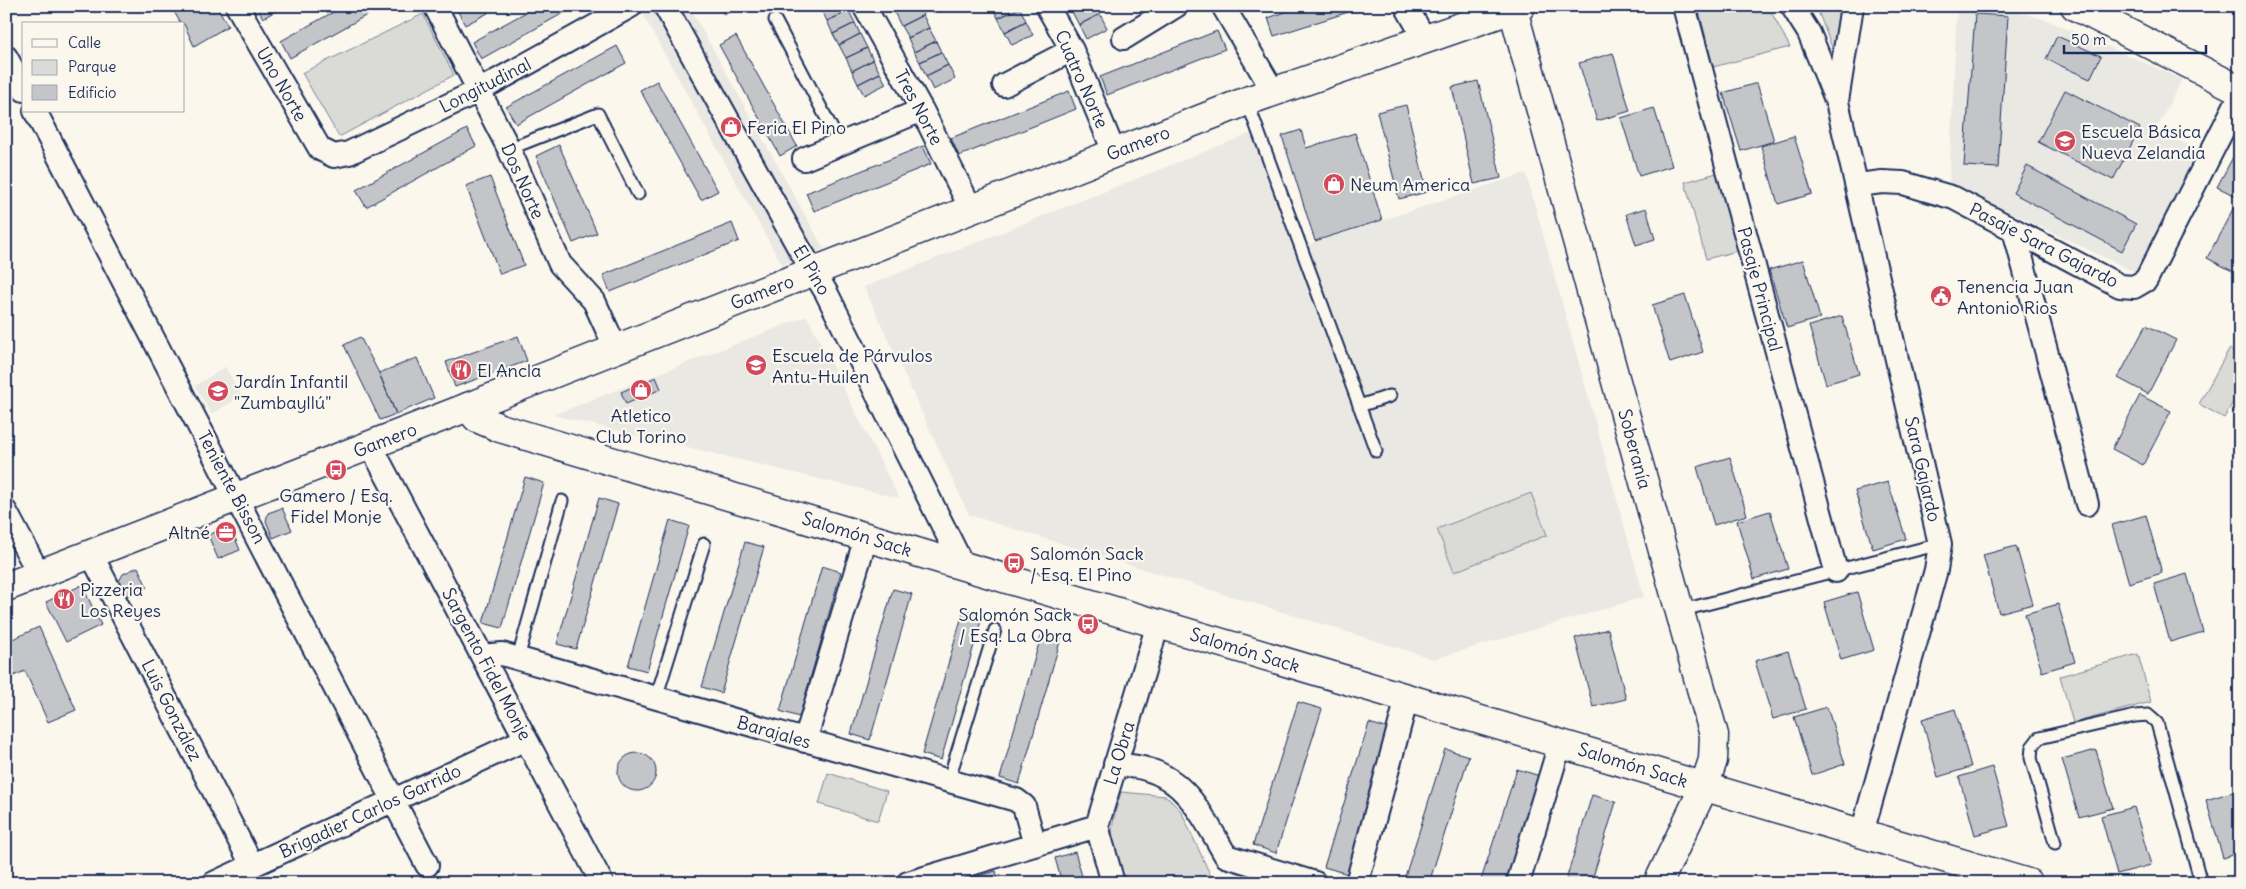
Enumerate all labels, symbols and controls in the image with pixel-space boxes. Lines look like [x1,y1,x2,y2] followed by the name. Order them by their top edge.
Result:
[22,22,185,112] legend
[2064,22,2206,54] scale bar
[1050,26,1114,132] street label: Cuatro Norte
[2071,30,2106,49] text: 50 m
[68,33,101,52] text: Calle
[251,43,313,125] street label: Uno Norte
[435,52,535,118] street label: Longitudinal
[68,57,116,76] text: Parque
[889,65,949,149] street label: Tres Norte
[68,83,116,102] text: Edificio
[719,115,743,139] shop icon: Feria El Pino
[747,116,846,139] place label: Feria El Pino
[1103,120,1173,166] street label: Gamero
[2081,120,2206,164] place label: Escuela Básica Nueva Zelandia
[2053,129,2077,153] school or university icon: Escuela Básica Nueva Zelandia
[496,139,550,223] street label: Dos Norte
[1322,172,1346,196] shop icon: Neum America
[1350,173,1470,196] place label: Neum America
[1965,197,2123,293] street label: Pasaje Sara Gajardo
[1732,224,1788,354] street label: Pasaje Principal
[788,241,836,299] street label: El Pino
[727,269,797,315] street label: Gamero
[1957,275,2073,319] place label: Tenencia Juan Antonio Rios
[1929,284,1953,308] public building icon: Tenencia Juan Antonio Rios
[772,344,933,388] place label: Escuela de Párvulos Antu-Huilen
[744,353,768,377] school or university icon: Escuela de Párvulos Antu-Huilen
[449,358,473,382] restaurant icon: El Ancla
[477,359,541,382] place label: El Ancla
[234,370,348,414] place label: Jardín Infantil "Zumbayllú"
[629,378,653,402] shop icon: Atletico Club Torino
[206,379,230,403] school or university icon: Jardín Infantil "Zumbayllú"
[596,404,686,448] place label: Atletico Club Torino
[1613,406,1657,492] street label: Soberanía
[1900,414,1946,524] street label: Sara Gajardo
[350,417,420,463] street label: Gamero
[193,426,271,548] street label: Teniente Bisson
[324,458,348,482] bus stop icon: Gamero / Esq. Fidel Monje
[279,484,393,528] place label: Gamero / Esq. Fidel Monje
[799,506,915,562] street label: Salomón Sack
[214,520,238,544] office icon: Altné
[168,521,210,544] place label: Altné
[1030,542,1144,586] place label: Salomón Sack / Esq. El Pino
[1002,551,1026,575] bus stop icon: Salomón Sack / Esq. El Pino
[80,578,161,622] place label: Pizzeria Los Reyes
[437,584,537,744] street label: Sargento Fidel Monje
[52,587,76,611] restaurant icon: Pizzeria Los Reyes
[958,603,1072,647] place label: Salomón Sack / Esq. La Obra
[1076,612,1100,636] bus stop icon: Salomón Sack / Esq. La Obra
[1187,622,1303,678] street label: Salomón Sack
[137,655,208,765] street label: Luis González
[734,711,814,753] street label: Barajales
[1098,718,1140,788] street label: La Obra
[1575,737,1691,793] street label: Salomón Sack
[275,759,465,863] street label: Brigadier Carlos Garrido

